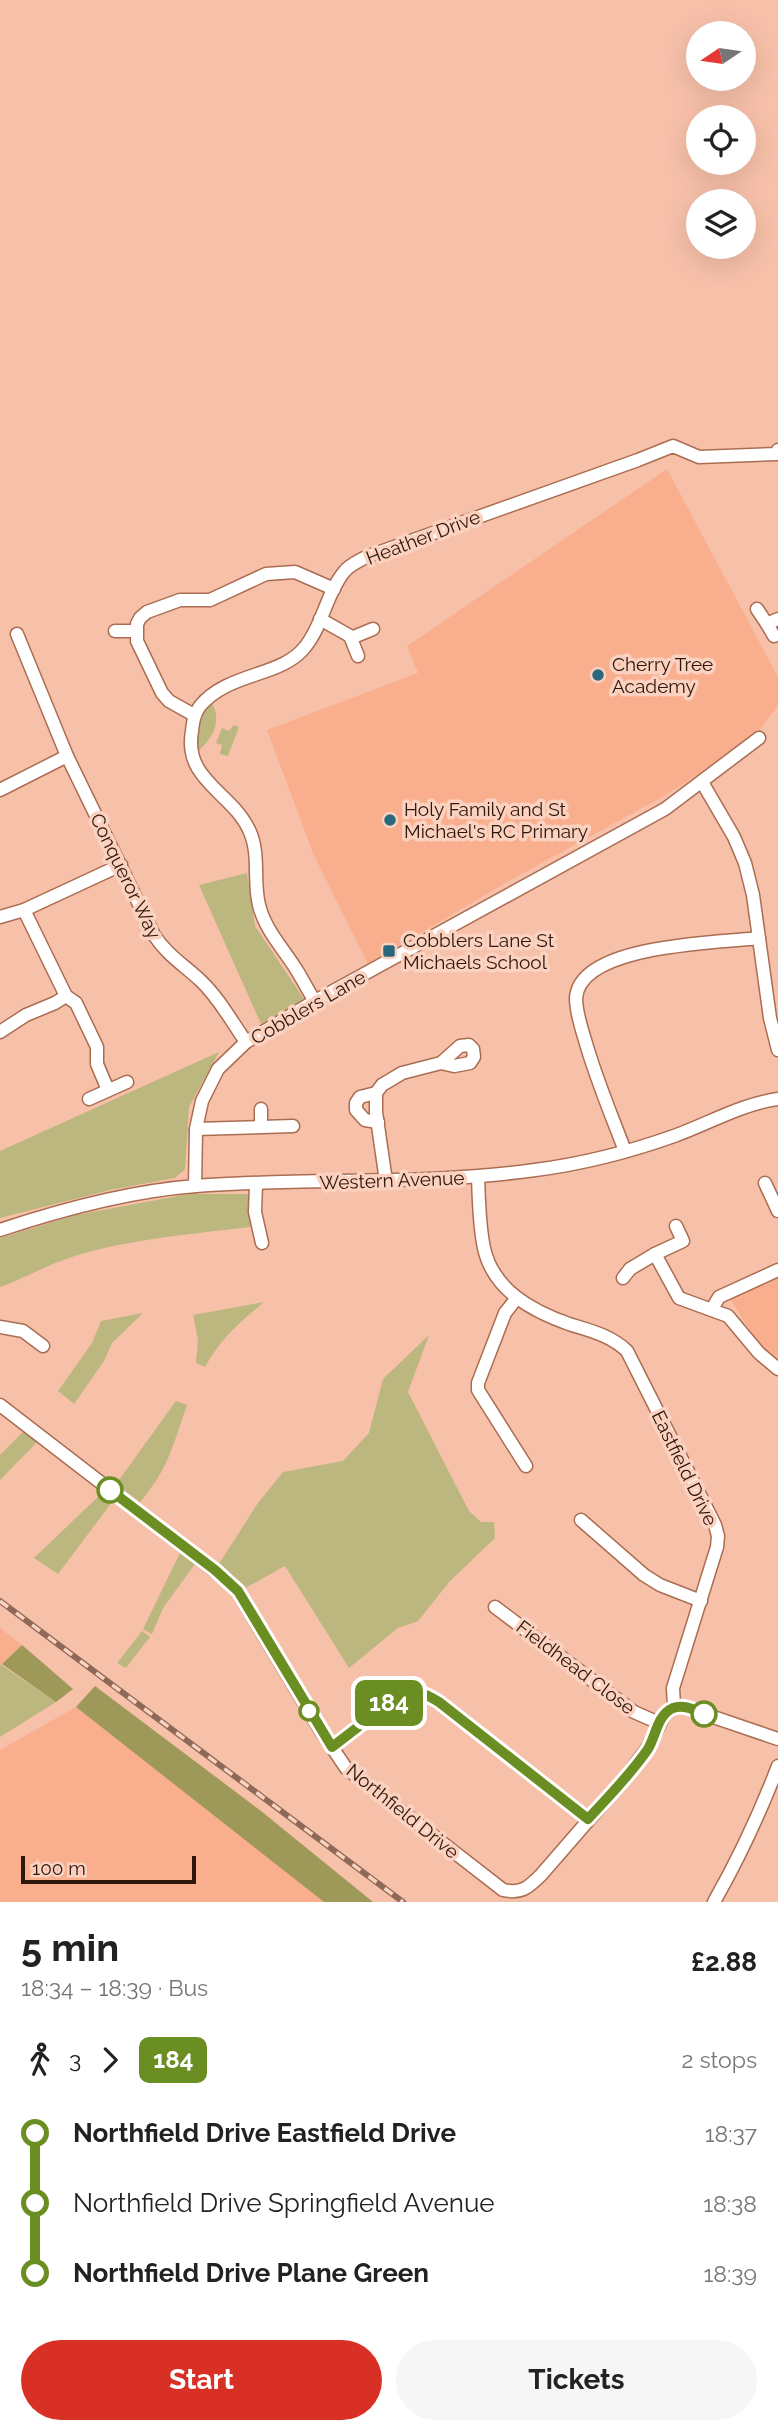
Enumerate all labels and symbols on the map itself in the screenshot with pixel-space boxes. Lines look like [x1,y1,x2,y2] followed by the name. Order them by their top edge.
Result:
[686,21,756,91] north arrow
[363,505,483,569] street label: Heather Drive
[612,653,713,697] place label: Cherry Tree Academy
[590,667,606,683] marker: Cherry Tree Academy
[404,798,588,842] place label: Holy Family and St Michael's RC Primary
[86,810,166,942] street label: Conqueror Way
[382,812,398,828] marker: Holy Family and St Michael's RC Primary
[403,929,555,973] place label: Cobblers Lane St Michaels School
[381,943,397,959] marker: Cobblers Lane St Michaels School
[247,965,369,1049] street label: Cobblers Lane
[319,1166,465,1194] street label: Western Avenue
[648,1407,722,1529] street label: Eastfield Drive
[97,1477,123,1503] unlabelled marker
[512,1615,640,1719] street label: Fieldhead Close
[349,1680,429,1726] line badge: 184
[299,1701,319,1721] unlabelled marker
[691,1701,717,1727] unlabelled marker
[343,1759,463,1863] street label: Northfield Drive
[21,1853,196,1885] scale bar

